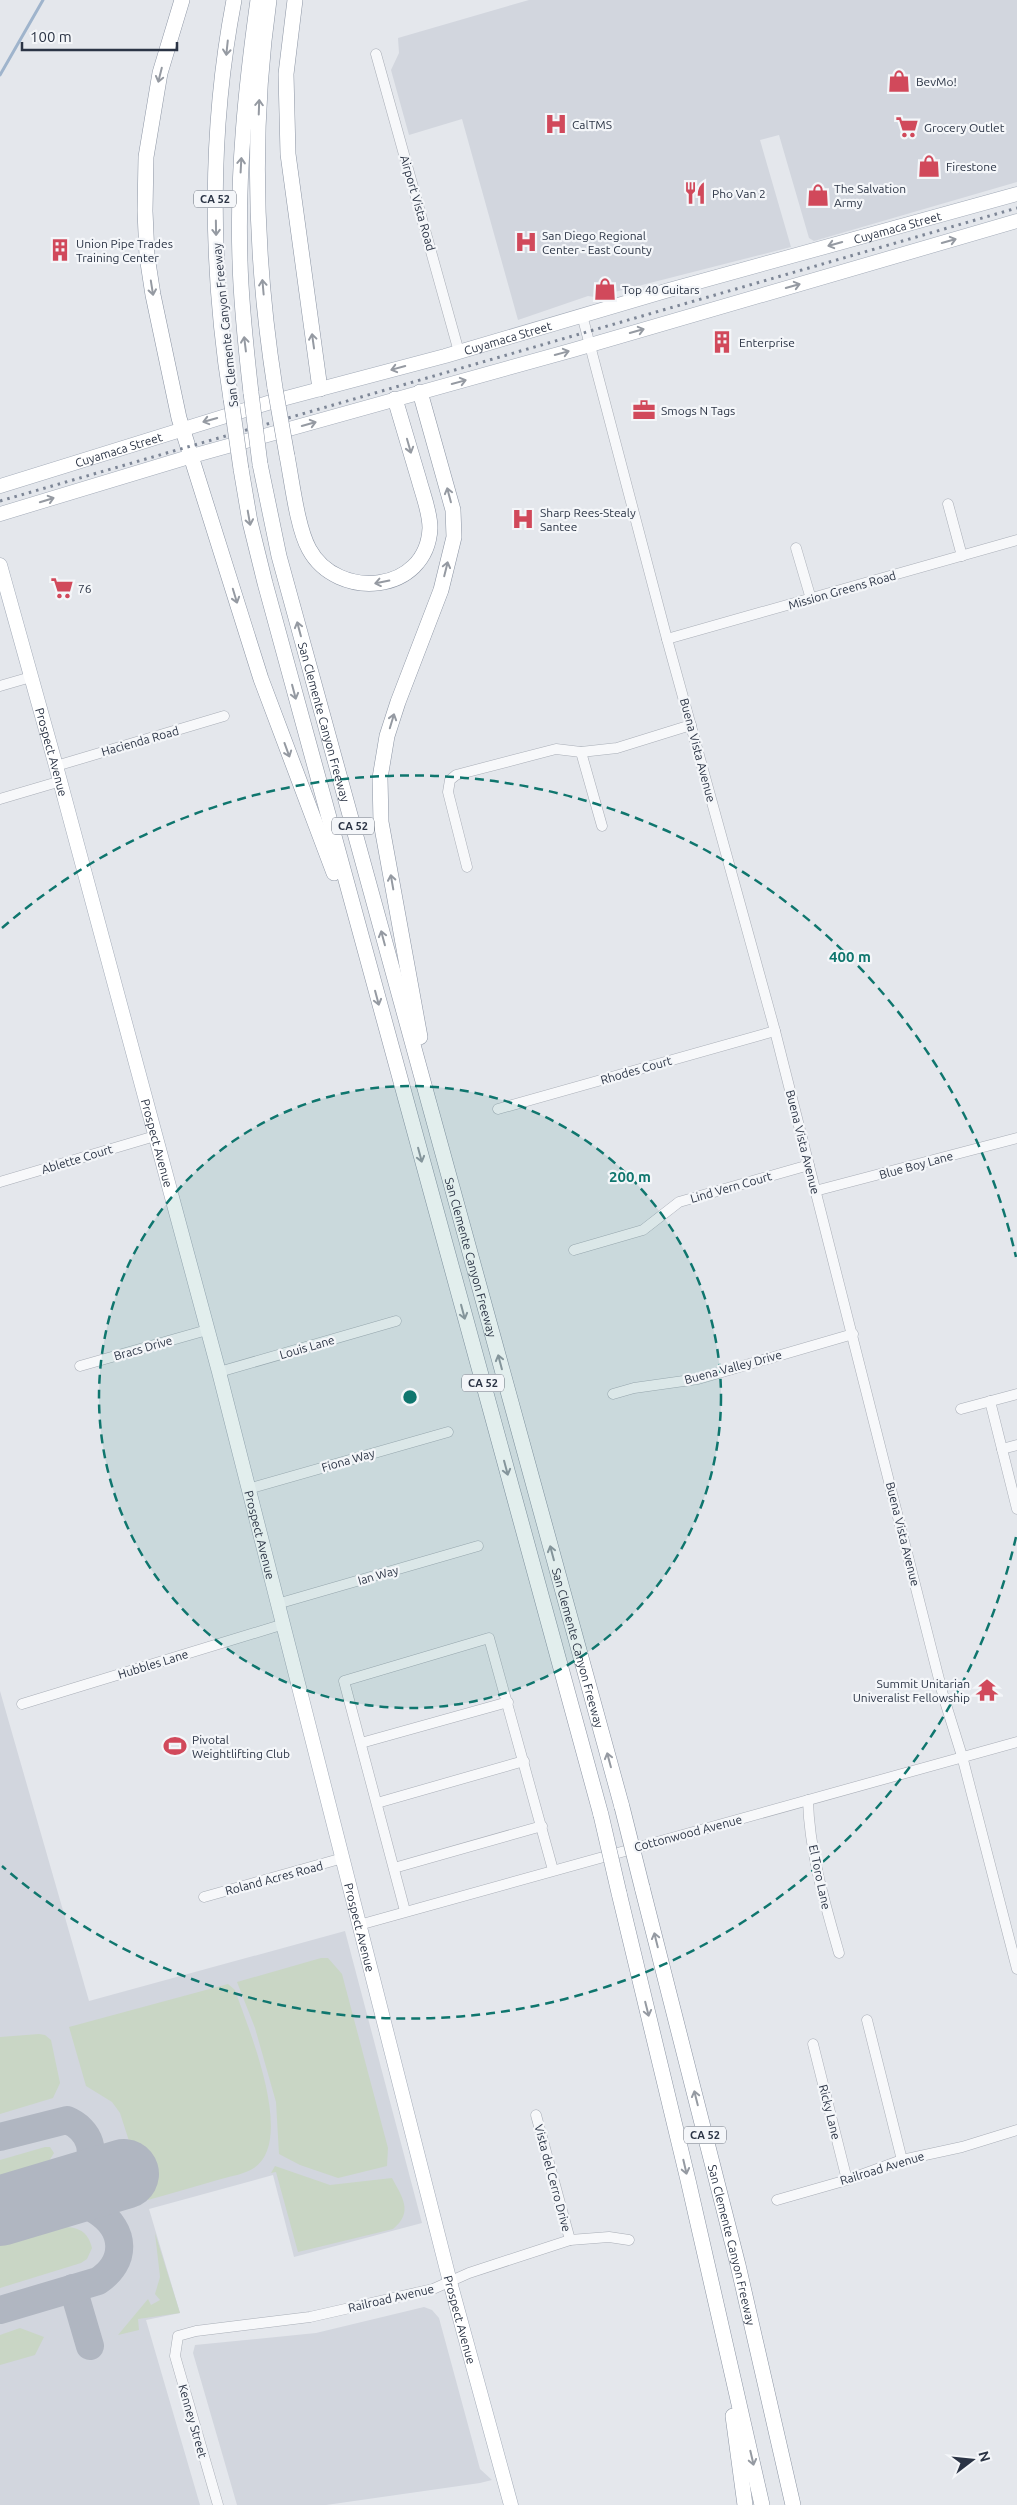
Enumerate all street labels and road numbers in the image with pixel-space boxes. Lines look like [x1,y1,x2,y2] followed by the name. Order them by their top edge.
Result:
[398,154,438,252] street label: Airport Vista Road
[194,190,236,208] road number: CA 52
[852,209,943,245] street label: Cuyamaca Street
[210,242,240,408] street label: San Clemente Canyon Freeway
[462,318,553,357] street label: Cuyamaca Street
[73,430,164,469] street label: Cuyamaca Street
[787,568,897,612] street label: Mission Greens Road
[296,641,353,803] street label: San Clemente Canyon Freeway
[678,697,718,803] street label: Buena Vista Avenue
[34,706,70,798] street label: Prospect Avenue
[100,724,180,758] street label: Hacienda Road
[332,818,374,834] road number: CA 52
[599,1054,673,1086] street label: Rhodes Court
[784,1089,822,1195] street label: Buena Vista Avenue
[139,1097,176,1189] street label: Prospect Avenue
[40,1142,114,1176] street label: Ablette Court
[878,1149,954,1181] street label: Blue Boy Lane
[689,1169,773,1205] street label: Lind Vern Court
[443,1176,499,1339] street label: San Clemente Canyon Freeway
[112,1333,174,1363] street label: Bracs Drive
[278,1333,336,1361] street label: Louis Lane
[683,1348,783,1386] street label: Buena Valley Drive
[462,1375,504,1392] road number: CA 52
[320,1446,376,1474] street label: Fiona Way
[884,1481,922,1587] street label: Buena Vista Avenue
[243,1489,278,1580] street label: Prospect Avenue
[356,1563,400,1587] street label: Ian Way
[550,1566,606,1729] street label: San Clemente Canyon Freeway
[116,1647,190,1681] street label: Hubbles Lane
[633,1812,743,1854] street label: Cottonwood Avenue
[807,1843,833,1911] street label: El Toro Lane
[224,1859,324,1897] street label: Roland Acres Road
[342,1881,377,1973] street label: Prospect Avenue
[817,2083,843,2141] street label: Ricky Lane
[532,2123,574,2233] street label: Vista del Cerro Drive
[684,2126,726,2144] road number: CA 52
[838,2149,926,2187] street label: Railroad Avenue
[706,2163,758,2327] street label: San Clemente Canyon Freeway
[442,2274,479,2365] street label: Prospect Avenue
[347,2282,435,2314] street label: Railroad Avenue
[176,2383,210,2460] street label: Kenney Street

